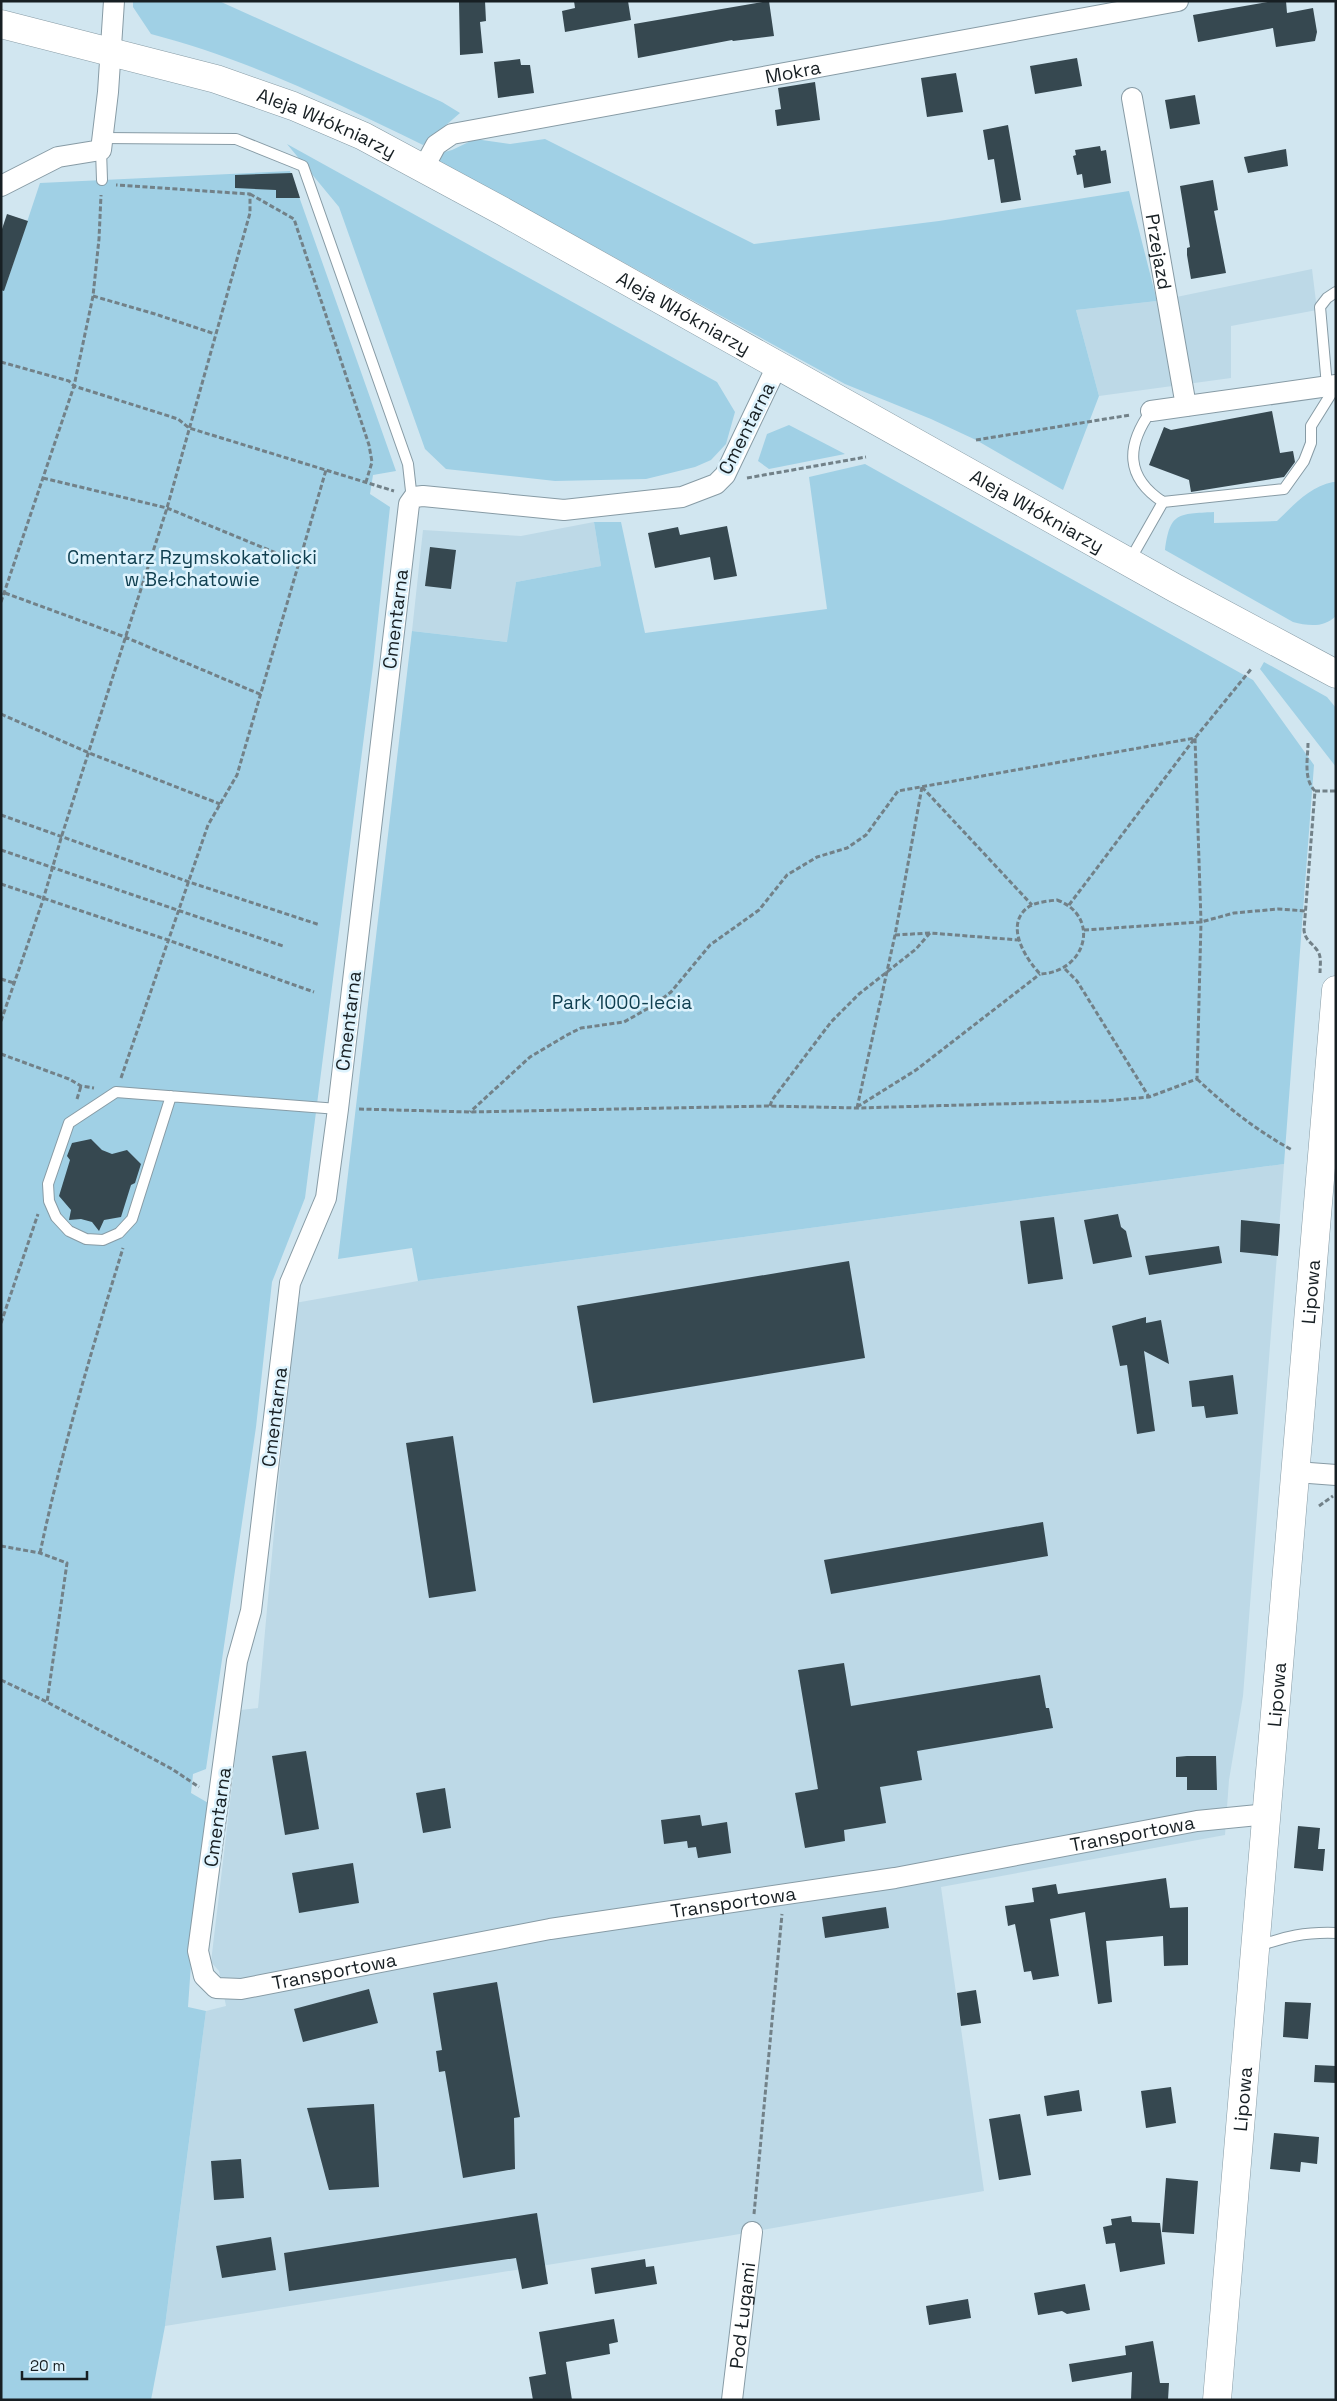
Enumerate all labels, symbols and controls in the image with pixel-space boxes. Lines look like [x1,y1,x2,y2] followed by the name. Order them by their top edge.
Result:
[763,55,823,89] street label: Mokra
[253,82,401,165] street label: Aleja Włókniarzy
[1140,212,1177,292] street label: Przejazd
[612,266,755,361] street label: Aleja Włókniarzy
[712,378,780,479] street label: Cmentarna
[965,464,1108,559] street label: Aleja Włókniarzy
[67,545,317,592] park label: Cmentarz Rzymskokatolicki w Bełchatowie
[377,568,414,670] street label: Cmentarna
[330,970,367,1072] street label: Cmentarna
[552,990,692,1015] park label: Park 1000-lecia
[1296,1259,1326,1325] street label: Lipowa
[256,1366,293,1468] street label: Cmentarna
[1262,1661,1292,1728] street label: Lipowa
[198,1765,237,1869] street label: Cmentarna
[1068,1810,1197,1858] street label: Transportowa
[669,1881,798,1924] street label: Transportowa
[270,1947,399,1996] street label: Transportowa
[1228,2066,1258,2132] street label: Lipowa
[724,2261,761,2370] street label: Pod Ługami
[22,2348,88,2380] scale bar
[30,2356,65,2375] text: 20 m

